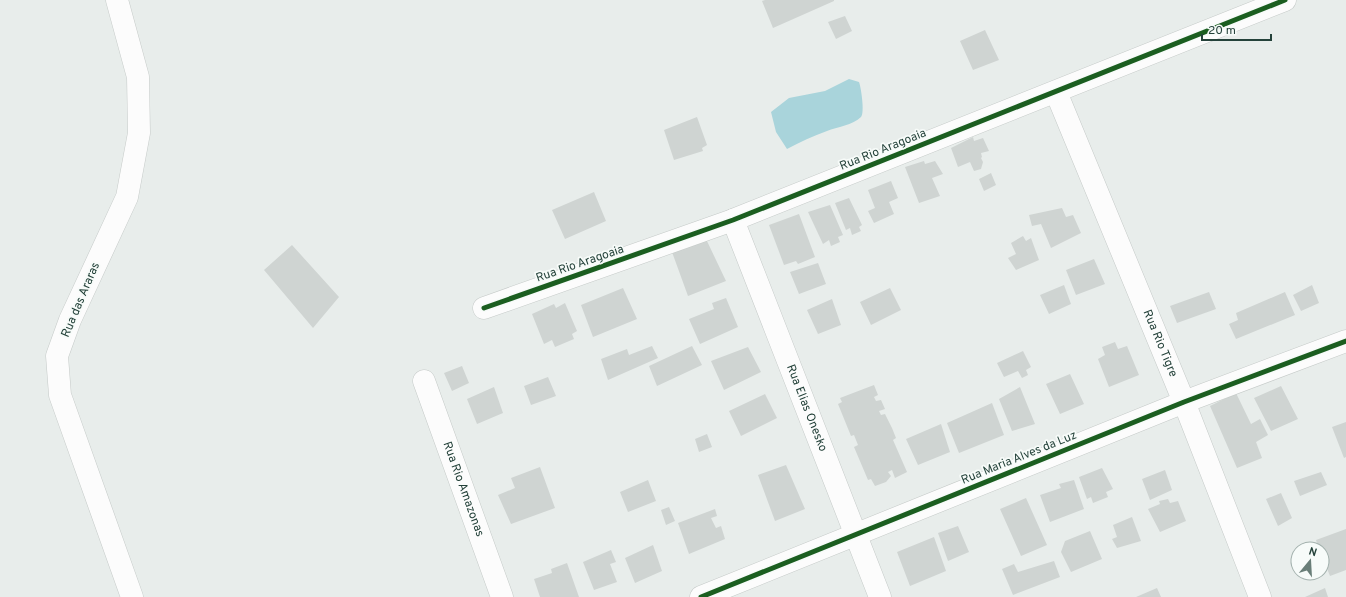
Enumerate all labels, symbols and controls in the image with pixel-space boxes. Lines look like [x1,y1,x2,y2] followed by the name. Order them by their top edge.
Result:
[1202,16,1271,42] scale bar
[1208,23,1236,39] text: 20 m
[837,125,929,175] street label: Rua Rio Aragoaia
[534,241,626,287] street label: Rua Rio Aragoaia
[58,260,104,340] street label: Rua das Araras
[1139,307,1181,380] street label: Rua Rio Tigre
[782,362,831,454] street label: Rua Elias Onesko
[959,427,1079,489] street label: Rua Maria Alves da Luz
[439,439,488,539] street label: Rua Rio Amazonas
[1290,541,1330,581] north arrow
[1307,545,1319,560] text: N

